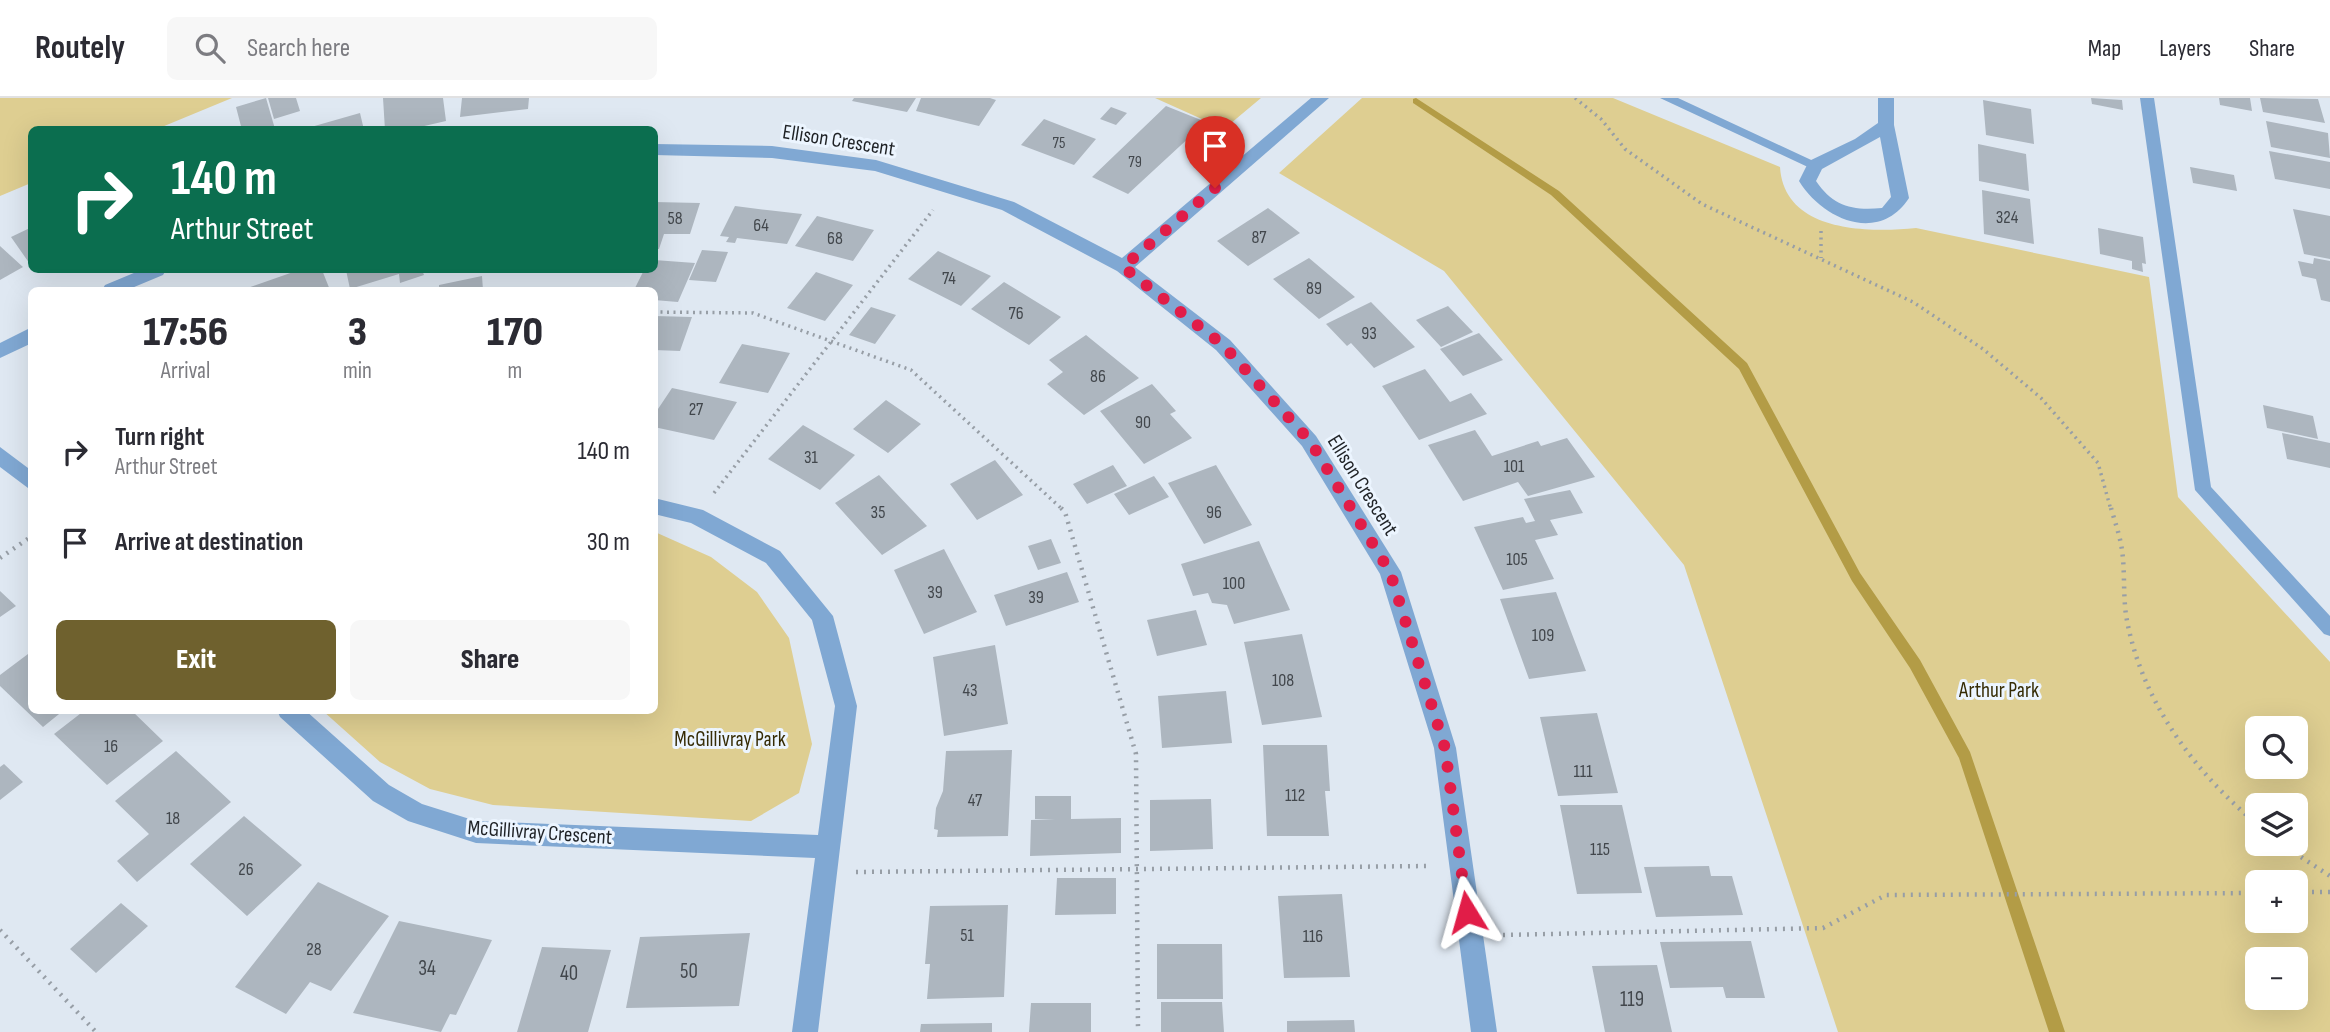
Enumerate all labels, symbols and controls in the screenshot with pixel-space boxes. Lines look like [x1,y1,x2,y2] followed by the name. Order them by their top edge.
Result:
[167,17,657,80] search box
[35,28,125,68] text: Routely
[191,29,229,67] icon: search
[247,33,350,64] text: Search here
[2088,34,2121,63] text: Map
[2159,34,2211,63] text: Layers
[2249,34,2295,63] text: Share
[1185,116,1245,188] pin
[781,119,897,162] street label: Ellison Crescent
[1196,127,1234,165] icon: arrive
[1053,134,1065,153] house number: 75
[171,150,277,209] text: 140 m
[1128,153,1142,172] house number: 79
[56,154,147,245] icon: right
[1996,207,2019,228] house number: 324
[667,208,683,229] house number: 58
[171,210,314,249] text: Arthur Street
[753,215,769,236] house number: 64
[1251,227,1267,248] house number: 87
[827,228,843,249] house number: 68
[942,268,956,289] house number: 74
[1306,278,1322,299] house number: 89
[1008,303,1024,324] house number: 76
[143,307,228,358] text: 17:56
[348,307,367,358] text: 3
[487,307,543,358] text: 170
[1361,323,1377,344] house number: 93
[161,357,210,385] text: Arrival
[343,357,372,385] text: min
[508,357,522,385] text: m
[1090,366,1106,387] house number: 86
[689,399,704,420] house number: 27
[1135,412,1151,433] house number: 90
[115,422,204,453] text: Turn right
[1322,431,1403,540] street label: Ellison Crescent
[56,433,94,471] icon: right
[578,436,630,467] text: 140 m
[804,447,819,468] house number: 31
[115,453,217,481] text: Arthur Street
[1504,456,1525,477] house number: 101
[871,502,885,523] house number: 35
[1206,502,1222,523] house number: 96
[56,524,94,562] icon: arrive
[115,527,303,558] text: Arrive at destination
[587,527,630,558] text: 30 m
[1506,549,1528,570] house number: 105
[1223,573,1245,594] house number: 100
[927,582,943,603] house number: 39
[1028,587,1044,608] house number: 39
[56,620,336,700] button: Exit
[350,620,630,700] button: Share
[1532,625,1554,646] house number: 109
[1272,670,1294,691] house number: 108
[1958,678,2039,703] park label: Arthur Park
[962,680,978,701] house number: 43
[2245,716,2308,1010] map controls
[2245,716,2308,779] button: search
[674,727,786,752] park label: McGillivray Park
[104,736,118,757] house number: 16
[1574,761,1593,782] house number: 111
[1285,785,1305,806] house number: 112
[968,790,983,811] house number: 47
[2245,793,2308,856] button: layers
[166,808,180,829] house number: 18
[467,815,613,850] street label: McGillivray Crescent
[1590,839,1610,860] house number: 115
[238,859,254,880] house number: 26
[2245,870,2308,933] button: +
[1430,875,1504,949] position arrow
[960,925,974,946] house number: 51
[1303,926,1323,947] house number: 116
[306,939,322,960] house number: 28
[2245,947,2308,1010] button: −
[418,956,436,981] house number: 34
[680,959,698,984] house number: 50
[560,961,578,986] house number: 40
[1620,987,1644,1012] house number: 119

